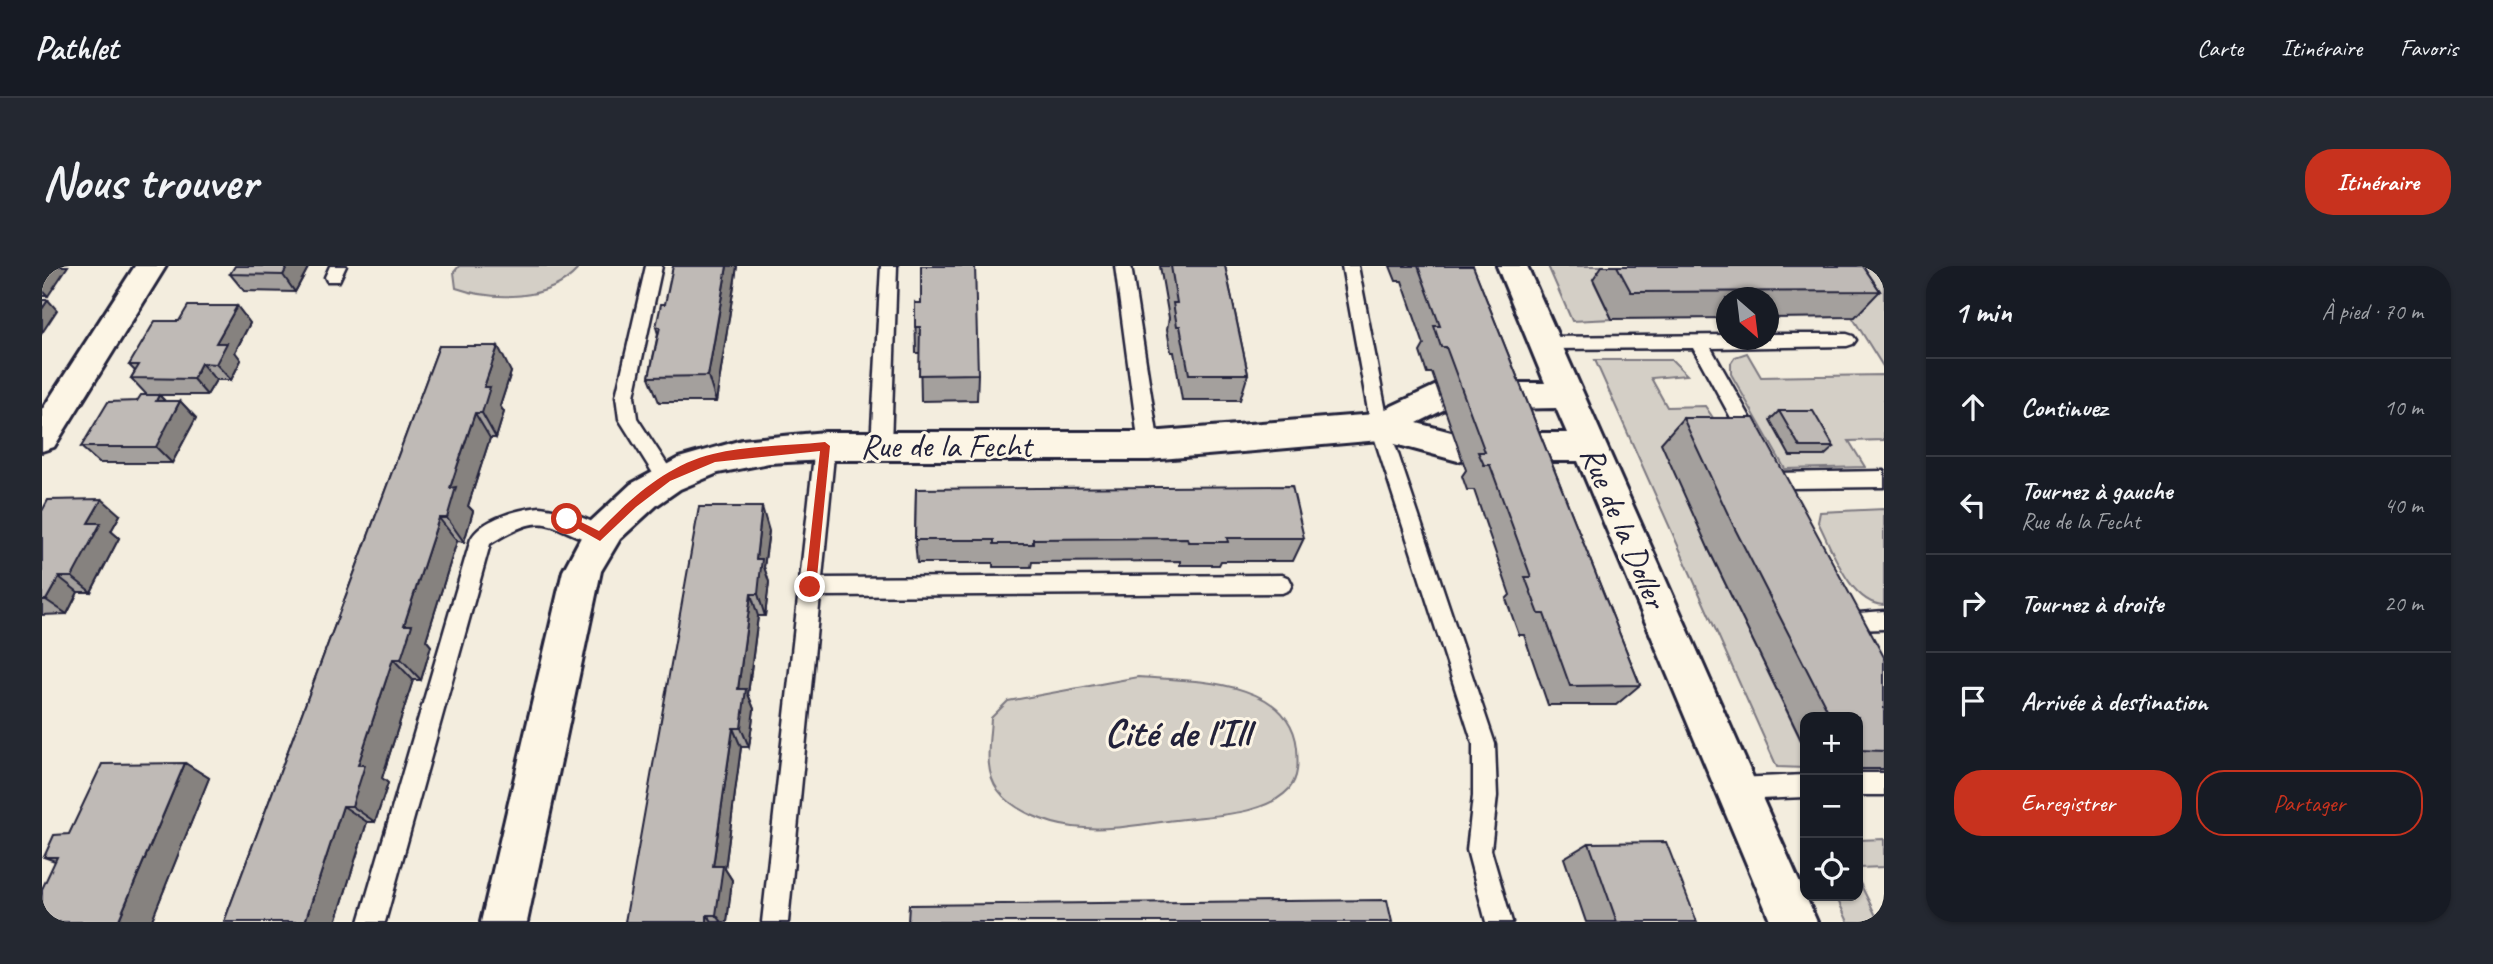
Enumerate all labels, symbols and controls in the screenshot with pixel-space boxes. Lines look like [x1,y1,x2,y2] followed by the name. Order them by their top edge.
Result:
[35,27,118,69] text: Pathlet
[2197,33,2243,63] text: Carte
[2281,33,2362,63] text: Itinéraire
[2400,33,2458,63] text: Favoris
[2305,149,2451,215] button: Itinéraire
[42,151,257,213] text: Nous trouver
[1716,287,1779,350] north arrow
[1954,293,2011,331] text: 1 min
[2322,297,2423,326] text: À pied · 70 m
[1954,388,1992,426] icon: ahead
[2021,391,2107,424] text: Continuez
[2384,393,2423,422] text: 10 m
[861,425,1035,467] street label: Rue de la Fecht
[1571,440,1678,616] street label: Rue de la Doller
[2021,474,2172,507] text: Tournez à gauche
[1954,486,1992,524] icon: left
[2384,491,2423,520] text: 40 m
[551,503,582,534] route start
[2021,507,2140,536] text: Rue de la Fecht
[794,571,825,602] route end
[1954,584,1992,622] icon: right
[2021,587,2163,620] text: Tournez à droite
[2384,589,2423,618] text: 20 m
[1954,682,1992,720] icon: arrive
[2021,685,2207,718] text: Arrivée à destination
[1104,708,1256,758] district label: Cité de l'Ill
[1800,712,1863,901] map controls
[1800,712,1863,775] button: +
[1954,770,2182,836] button: Enregistrer
[2196,770,2423,836] button: Partager
[1800,775,1863,838] button: −
[1800,838,1863,901] button: locate

